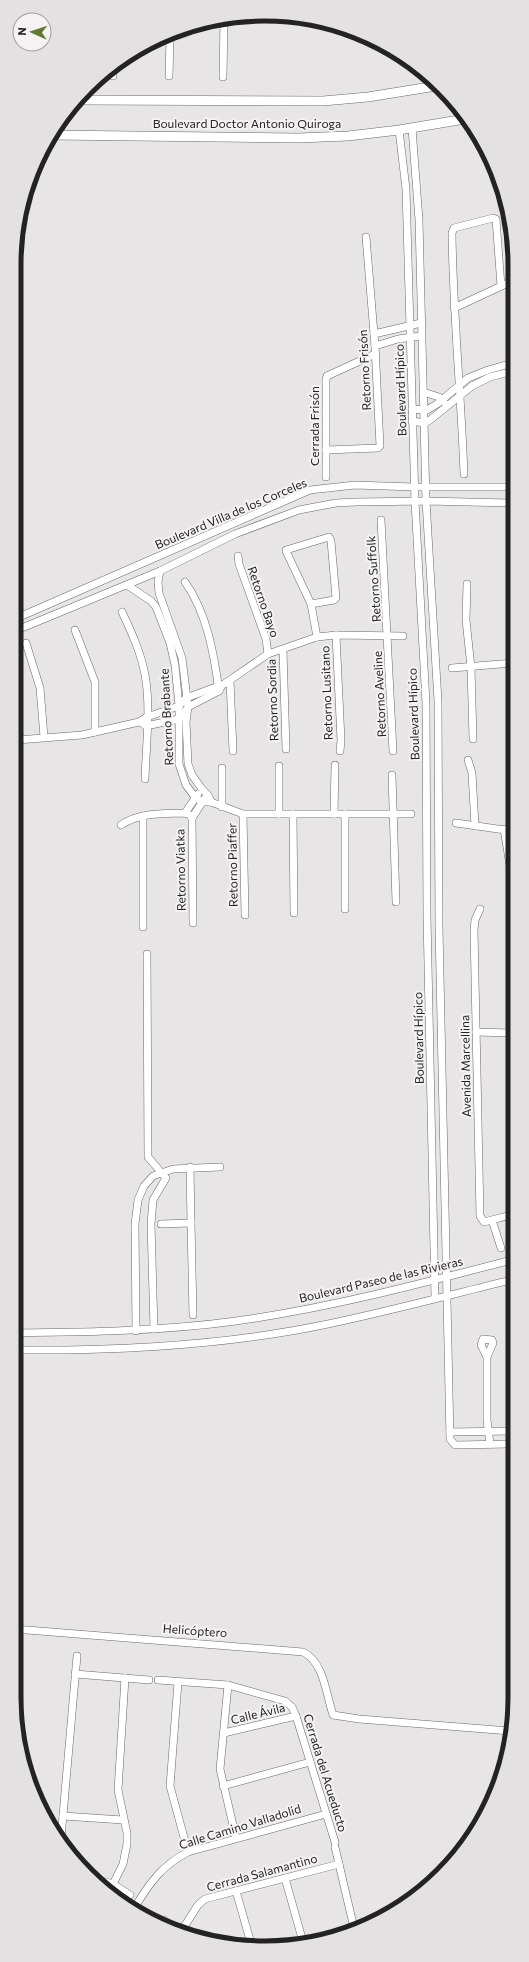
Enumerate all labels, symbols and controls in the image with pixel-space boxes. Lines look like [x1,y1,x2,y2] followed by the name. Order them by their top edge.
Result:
[12,12,52,52] north arrow
[15,27,28,36] text: N
[153,116,341,130] street label: Boulevard Doctor Antonio Quiroga
[355,329,373,411] street label: Retorno Frisón
[391,344,409,436] street label: Boulevard Hípico
[307,386,321,466] street label: Cerrada Frisón
[153,475,309,551] street label: Boulevard Villa de los Corceles
[363,535,383,623] street label: Retorno Suffolk
[245,564,283,639] street label: Retorno Bayo
[317,646,335,740] street label: Retorno Lusitano
[370,651,388,738] street label: Retorno Aveline
[264,659,280,741] street label: Retorno Sordia
[156,668,176,766] street label: Retorno Brabante
[404,668,422,760] street label: Boulevard Hípico
[224,823,240,907] street label: Retorno Piaffer
[172,829,188,911] street label: Retorno Viatka
[410,992,426,1084] street label: Boulevard Hípico
[457,1015,473,1117] street label: Avenida Marcellina
[297,1253,464,1305] street label: Boulevard Paseo de las Rivieras
[162,1621,228,1639] street label: Helicóptero
[229,1700,286,1727] street label: Calle Ávila
[301,1712,351,1834] street label: Cerrada del Acueducto
[177,1801,303,1851] street label: Calle Camino Valladolid
[205,1851,319,1894] street label: Cerrada Salamantino

